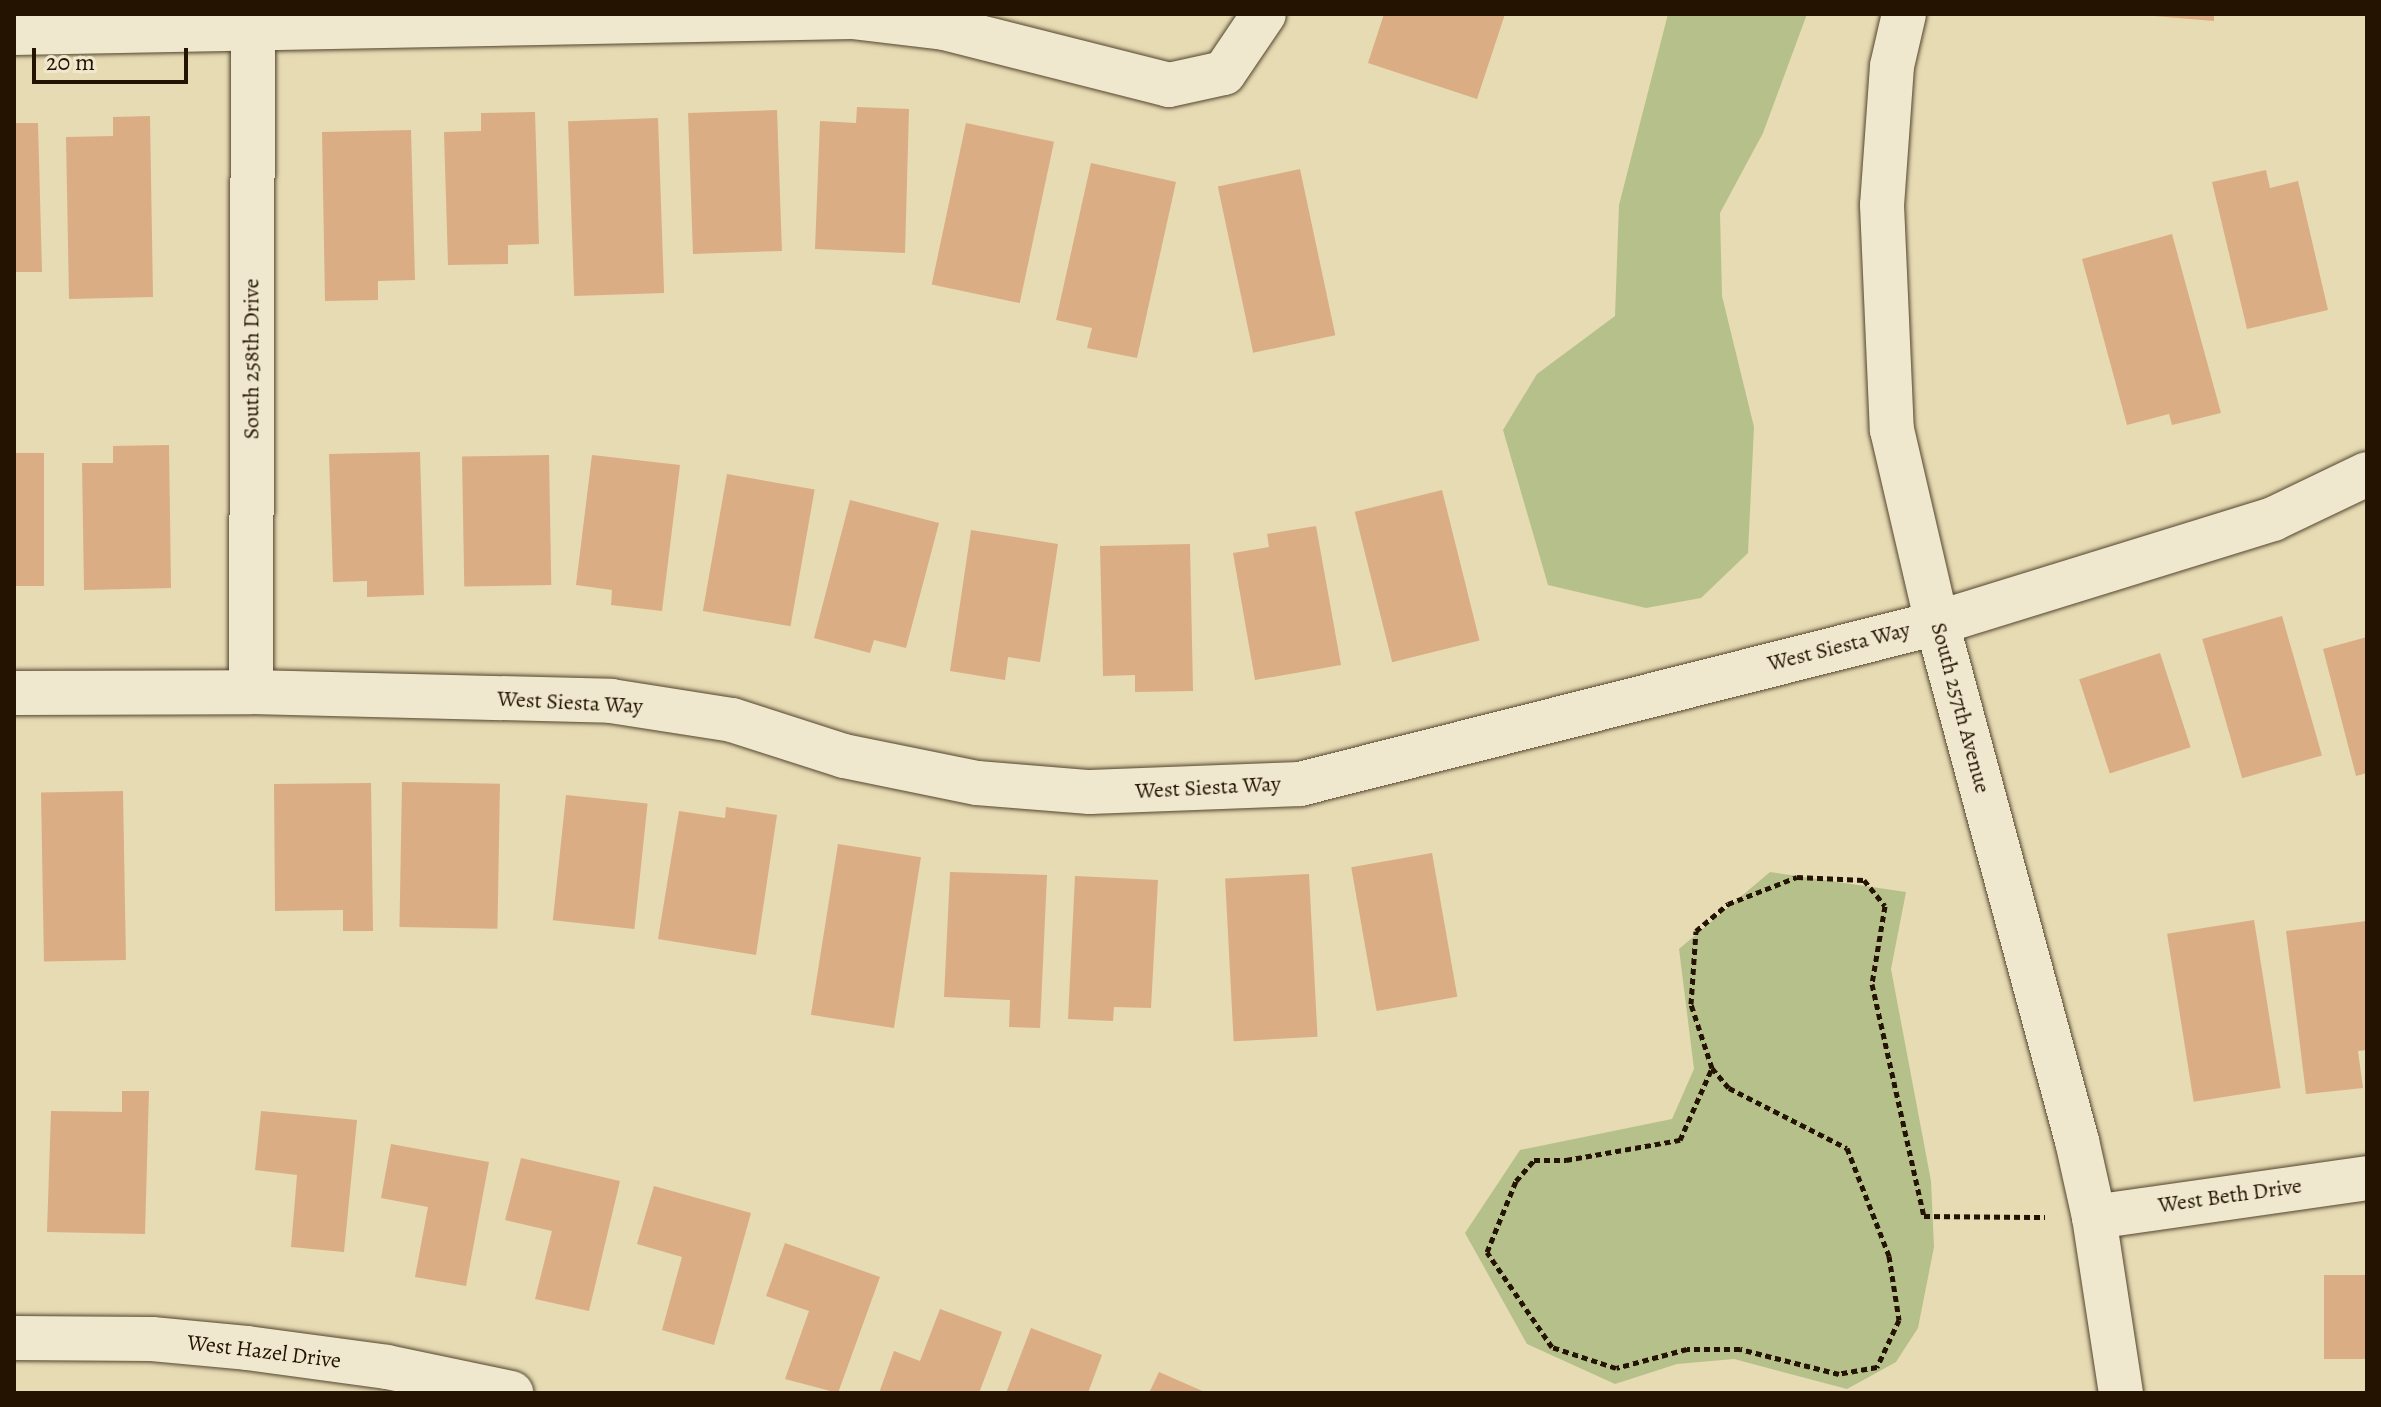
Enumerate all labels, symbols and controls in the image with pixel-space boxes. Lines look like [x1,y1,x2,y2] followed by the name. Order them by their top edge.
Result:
[36,32,192,82] scale bar
[46,46,95,78] text: 20 m
[239,279,265,439] street label: South 258th Drive
[1765,617,1913,677] street label: West Siesta Way
[1925,620,1995,796] street label: South 257th Avenue
[497,686,643,720] street label: West Siesta Way
[1135,771,1281,805] street label: West Siesta Way
[2157,1173,2303,1219] street label: West Beth Drive
[186,1329,342,1375] street label: West Hazel Drive

